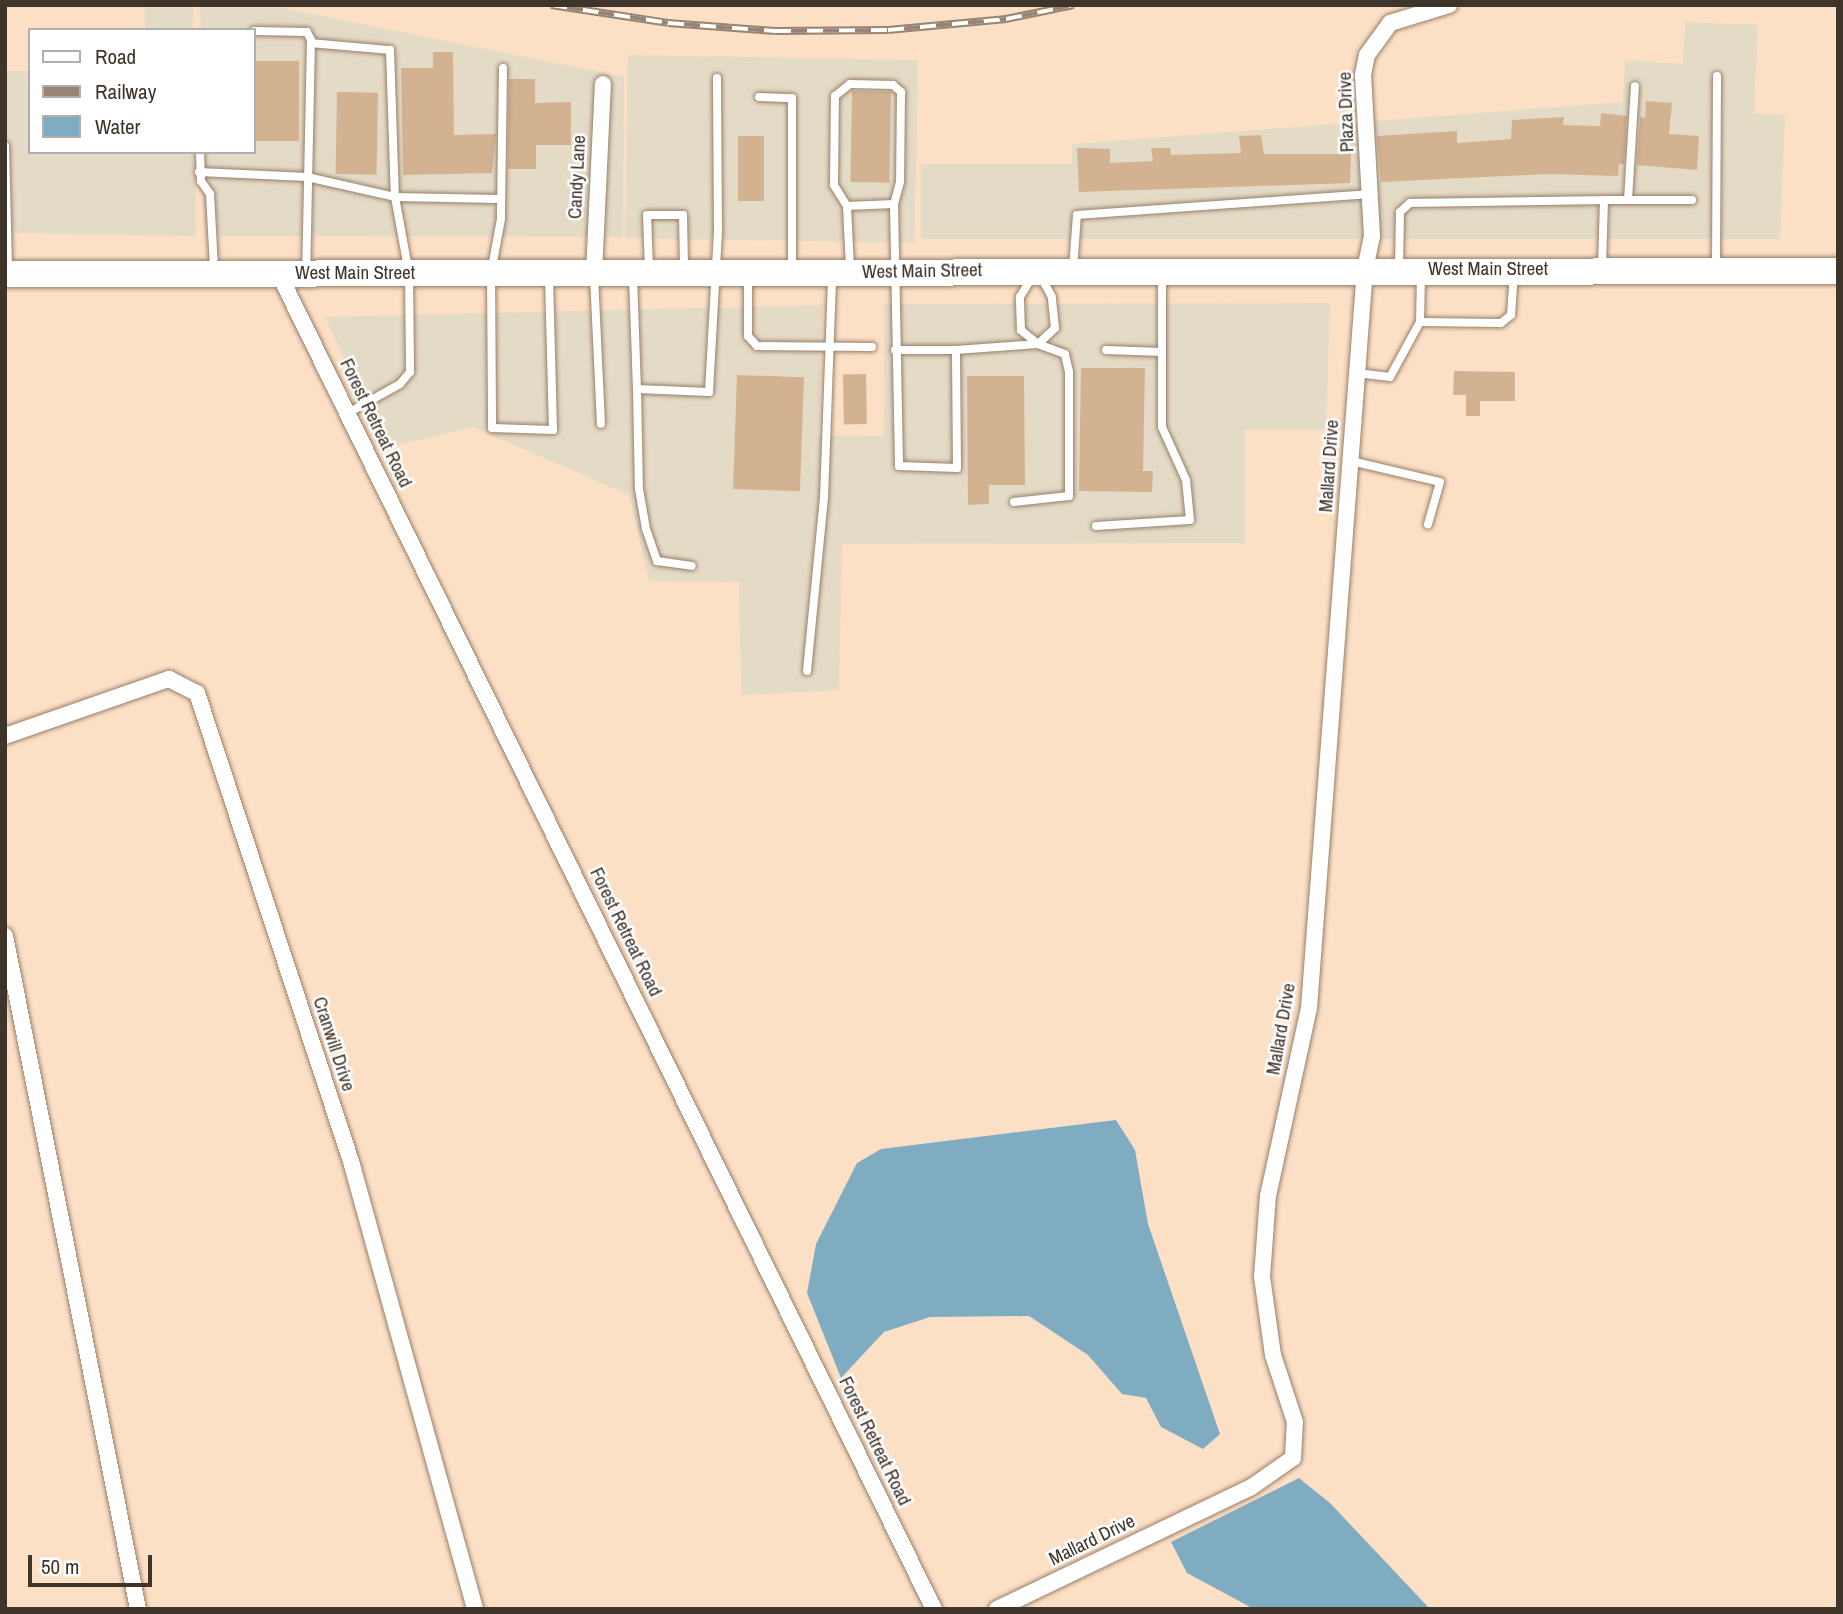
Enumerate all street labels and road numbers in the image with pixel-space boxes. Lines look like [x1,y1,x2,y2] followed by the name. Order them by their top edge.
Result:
[1333,71,1359,153] street label: Plaza Drive
[563,134,591,220] street label: Candy Lane
[1428,258,1548,280] street label: West Main Street
[862,259,982,283] street label: West Main Street
[295,262,415,284] street label: West Main Street
[335,355,417,491] street label: Forest Retreat Road
[1314,419,1344,513] street label: Mallard Drive
[585,864,667,1000] street label: Forest Retreat Road
[1262,981,1300,1077] street label: Mallard Drive
[308,994,360,1094] street label: Cranwill Drive
[834,1373,916,1509] street label: Forest Retreat Road
[1045,1509,1139,1571] street label: Mallard Drive

